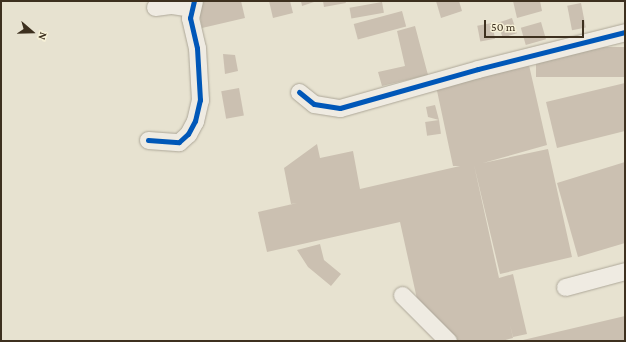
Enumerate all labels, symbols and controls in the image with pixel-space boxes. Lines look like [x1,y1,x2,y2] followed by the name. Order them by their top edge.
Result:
[12,12,52,52] north arrow
[486,12,586,38] scale bar
[491,20,515,34] text: 50 m
[36,31,50,42] text: N

